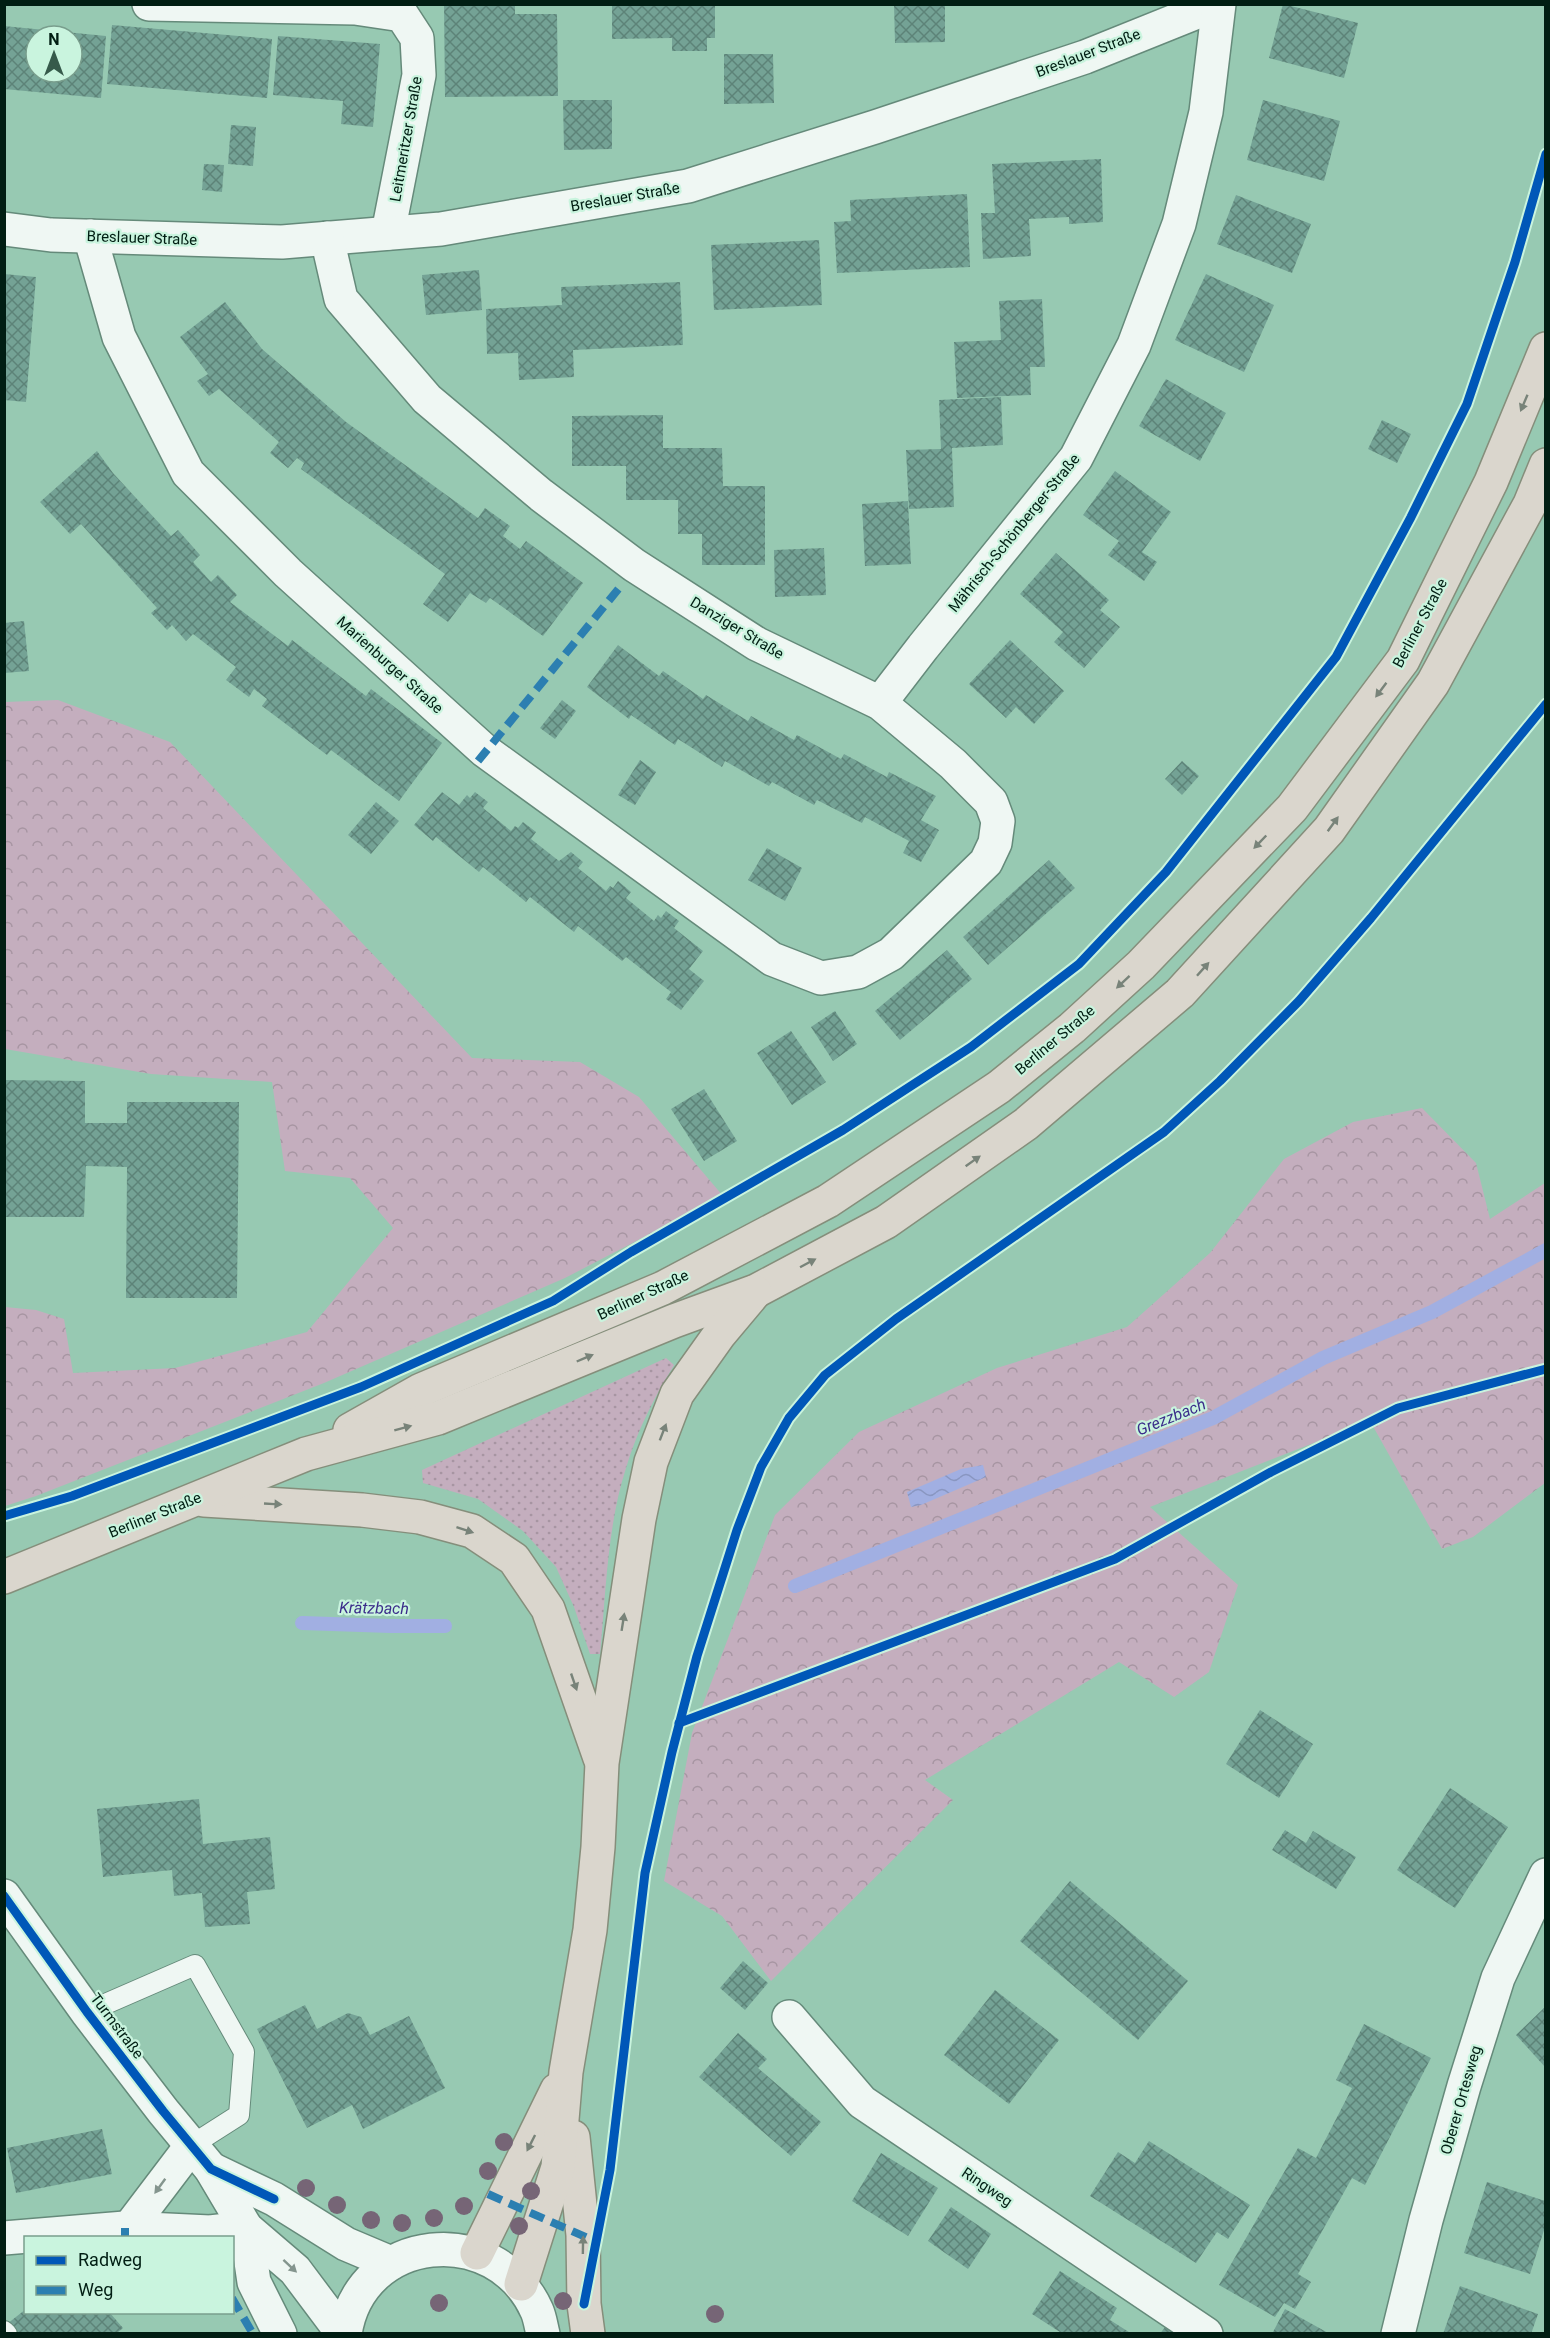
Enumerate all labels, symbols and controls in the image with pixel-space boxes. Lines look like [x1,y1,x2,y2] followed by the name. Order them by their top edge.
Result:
[24,24,84,84] north arrow
[1033,25,1143,81] street label: Breslauer Straße
[48,30,60,49] text: N
[386,75,426,203] street label: Leitmeritzer Straße
[569,179,681,215] street label: Breslauer Straße
[86,227,198,249] street label: Breslauer Straße
[1519,395,1529,413] one-way arrow
[944,450,1084,616] street label: Mährisch-Schönberger-Straße
[1389,575,1451,671] street label: Berliner Straße
[687,593,787,663] street label: Danziger Straße
[333,613,447,717] street label: Marienburger Straße
[1375,682,1387,697] one-way arrow
[1327,816,1339,832] one-way arrow
[1253,835,1267,849] one-way arrow
[1196,962,1209,977] one-way arrow
[1116,974,1130,988] one-way arrow
[1012,1001,1098,1079] street label: Berliner Straße
[965,1155,981,1167] one-way arrow
[799,1258,816,1268] one-way arrow
[595,1266,691,1324] street label: Berliner Straße
[576,1353,594,1362] one-way arrow
[1134,1394,1208,1440] water label: Grezzbach
[394,1423,412,1432] one-way arrow
[658,1423,668,1441] one-way arrow
[106,1488,204,1542] street label: Berliner Straße
[263,1500,282,1509] one-way arrow
[456,1526,474,1535] one-way arrow
[339,1598,409,1618] water label: Krätzbach
[619,1613,628,1632] one-way arrow
[570,1673,580,1691] one-way arrow
[87,1990,147,2062] street label: Turmstraße
[1437,2043,1485,2157] street label: Oberer Ortesweg
[526,2135,535,2152] one-way arrow
[958,2164,1016,2210] street label: Ringweg
[154,2179,166,2194] one-way arrow
[24,2236,234,2314] legend
[578,2236,588,2255] one-way arrow
[78,2249,142,2270] text: Radweg
[283,2259,298,2273] one-way arrow
[78,2279,113,2300] text: Weg

